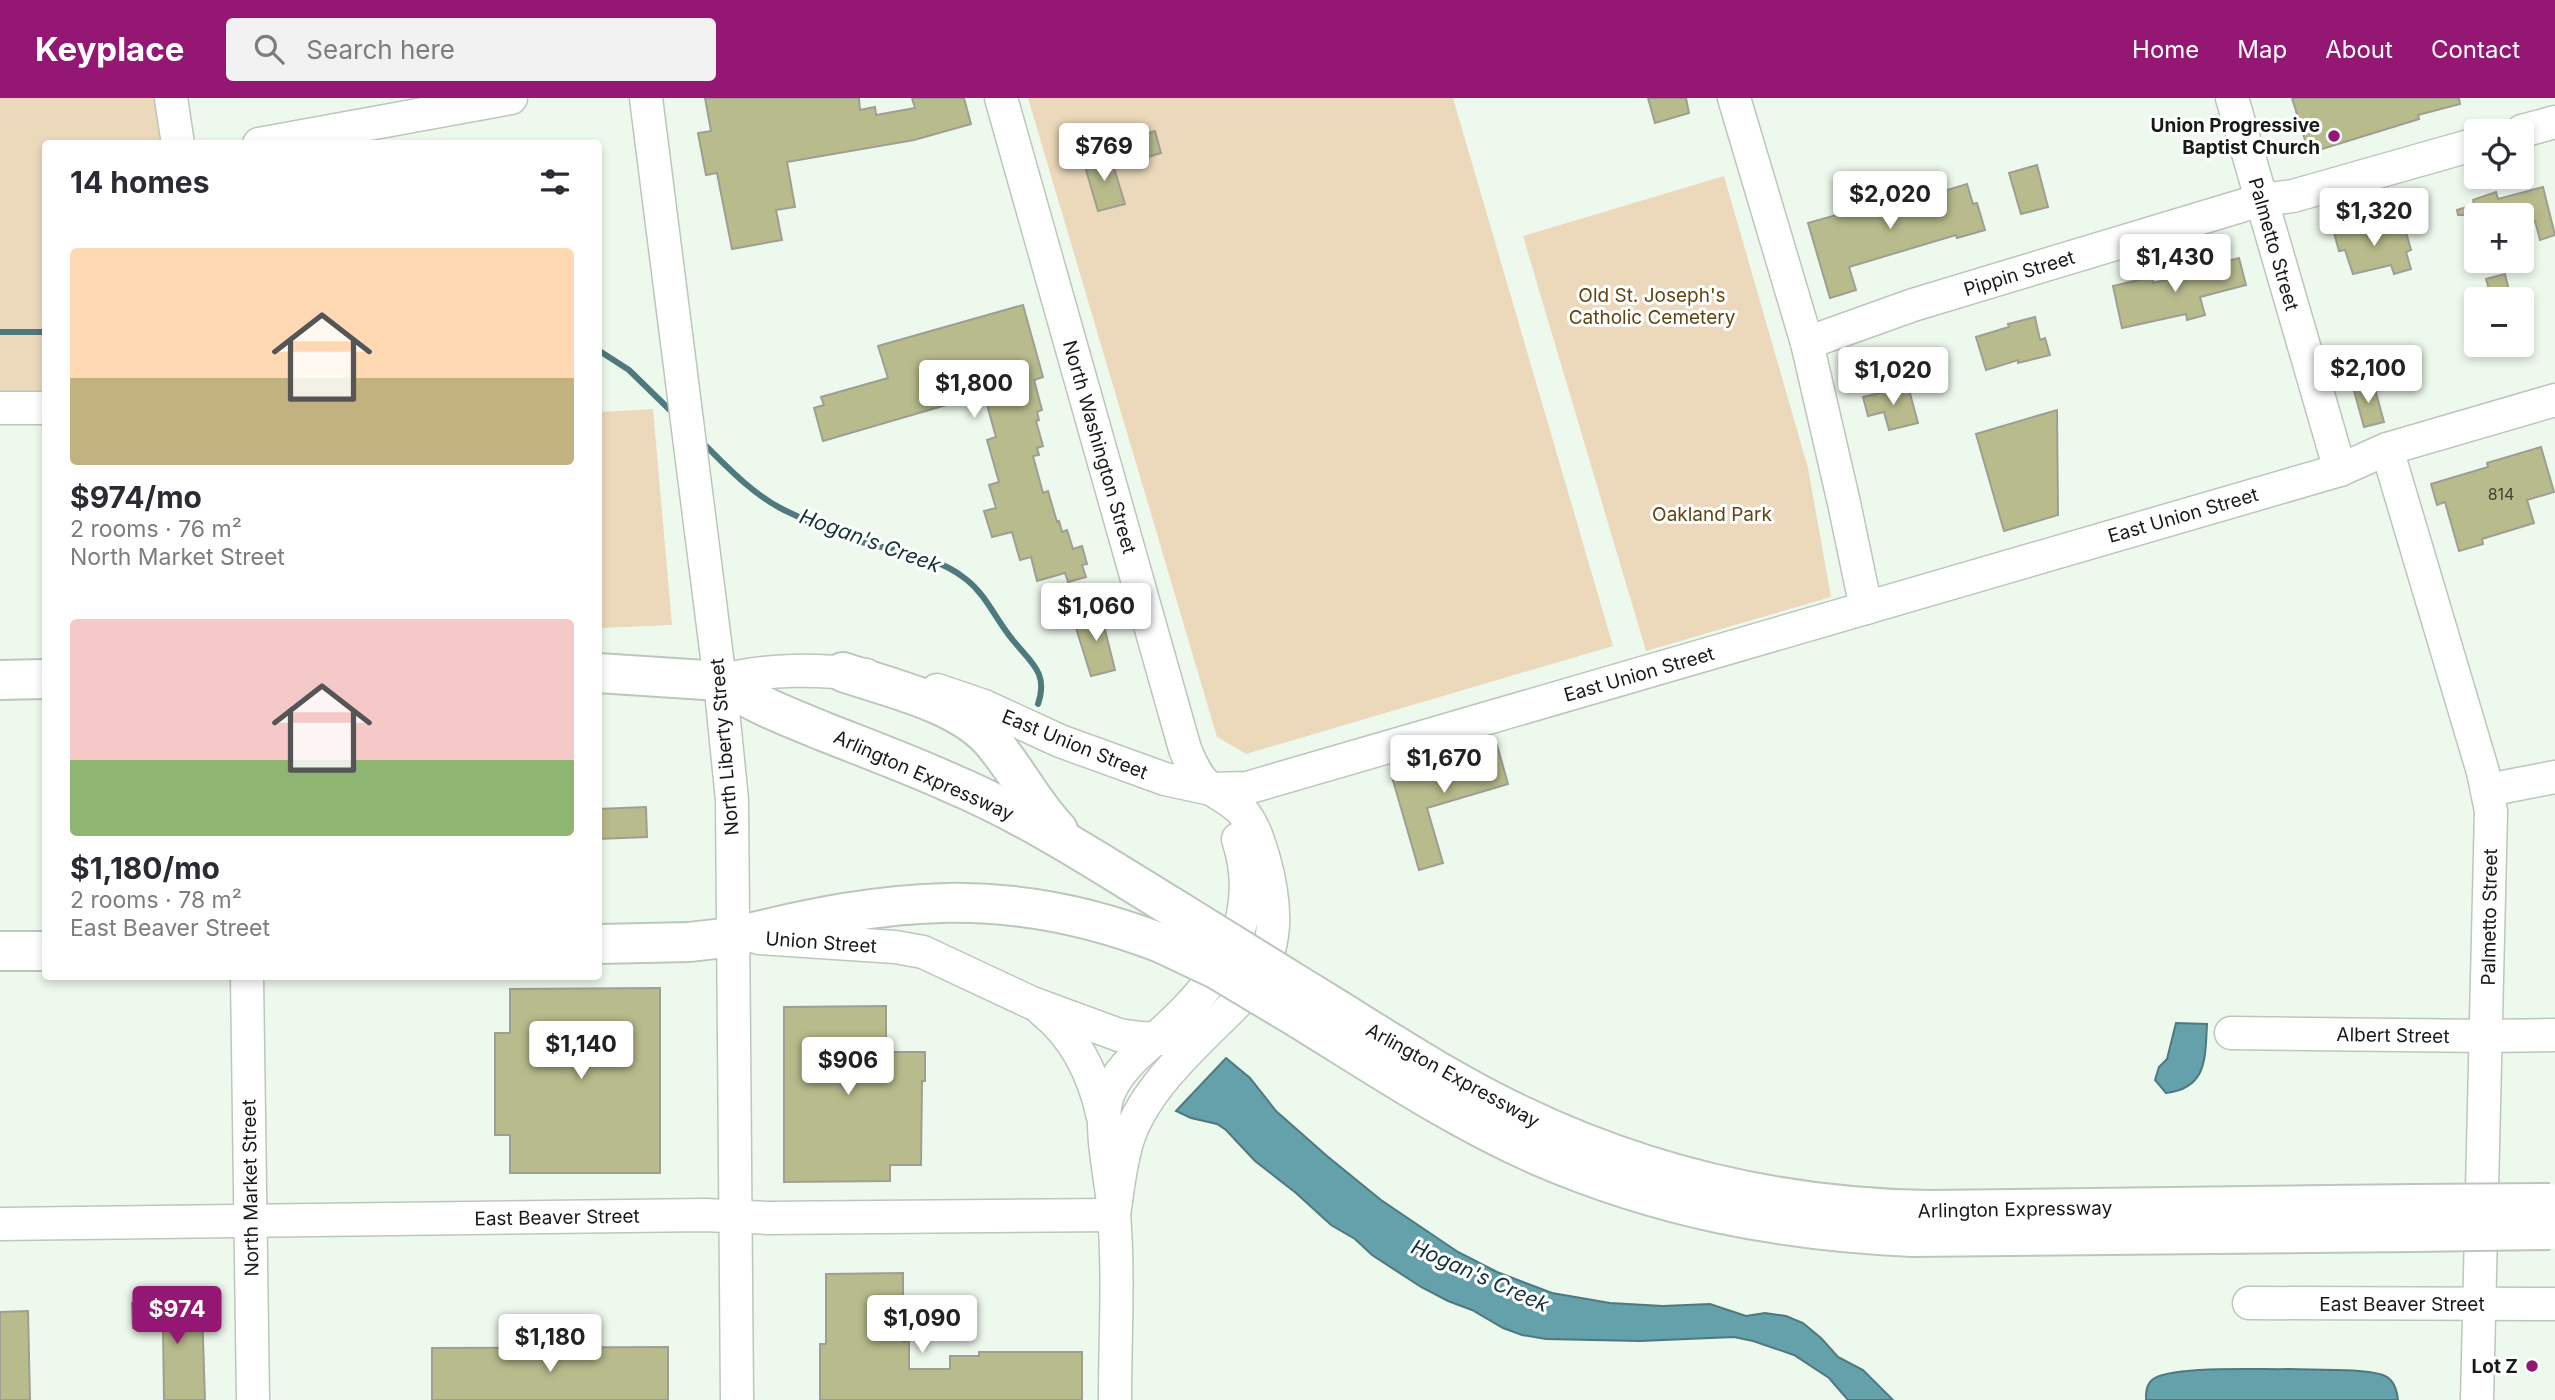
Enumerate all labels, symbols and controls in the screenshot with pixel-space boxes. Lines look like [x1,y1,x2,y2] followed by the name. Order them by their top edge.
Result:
[226,18,716,81] search box
[35,29,184,69] text: Keyplace
[250,30,288,68] icon: search
[306,34,455,65] text: Search here
[2132,35,2199,64] text: Home
[2237,35,2287,64] text: Map
[2325,35,2393,64] text: About
[2431,35,2520,64] text: Contact
[2151,114,2320,159] place label: Union Progressive Baptist Church
[2464,119,2534,357] map controls
[2464,119,2534,189] button: locate
[1063,123,1145,183] pin: $769
[2326,128,2342,144] marker: Union Progressive Baptist Church
[1075,132,1133,160] text: $769
[536,163,574,201] icon: filters
[70,164,209,200] text: 14 homes
[1833,172,1947,231] pin: $2,020
[2244,175,2303,313] street label: Palmetto Street
[1849,180,1931,208] text: $2,020
[2317,188,2431,248] pin: $1,320
[2336,197,2412,225] text: $1,320
[2464,203,2534,273] button: +
[2118,234,2232,294] pin: $1,430
[2136,243,2214,271] text: $1,430
[1961,246,2077,301] street label: Pippin Street
[1569,284,1736,329] park label: Old St. Joseph's Catholic Cemetery
[2464,287,2534,357] button: −
[259,294,385,420] icon: home
[1058,338,1141,556] street label: North Washington Street
[2311,345,2425,405] pin: $2,100
[1836,348,1950,407] pin: $1,020
[2330,354,2406,382] text: $2,100
[1854,356,1932,384] text: $1,020
[917,360,1031,420] pin: $1,800
[935,369,1013,397] text: $1,800
[70,479,202,515] text: $974/mo
[2105,483,2261,548] street label: East Union Street
[2488,484,2514,504] house number: 814
[796,503,945,578] water label: Hogan's Creek
[1652,503,1772,526] park label: Oakland Park
[70,515,242,543] text: 2 rooms · 76 m²
[70,543,285,571] text: North Market Street
[1039,584,1153,643] pin: $1,060
[1057,592,1135,620] text: $1,060
[1561,642,1717,707] street label: East Union Street
[705,657,744,836] street label: North Liberty Street
[259,665,385,791] icon: home
[999,705,1151,784] street label: East Union Street
[830,725,1018,826] street label: Arlington Expressway
[1387,736,1501,795] pin: $1,670
[1406,744,1482,772] text: $1,670
[2477,848,2502,986] street label: Palmetto Street
[70,850,220,886] text: $1,180/mo
[70,886,242,914] text: 2 rooms · 78 m²
[70,914,270,942] text: East Beaver Street
[765,927,877,958] street label: Union Street
[1362,1018,1544,1133] street label: Arlington Expressway
[524,1021,638,1081] pin: $1,140
[2336,1023,2450,1048] street label: Albert Street
[545,1030,617,1058] text: $1,140
[807,1038,889,1097] pin: $906
[818,1046,878,1074] text: $906
[237,1099,264,1277] street label: North Market Street
[1917,1196,2113,1223] street label: Arlington Expressway
[474,1205,640,1230] street label: East Beaver Street
[1407,1234,1553,1317] water label: Hogan's Creek
[136,1286,218,1346] pin: $974
[2319,1293,2485,1316] street label: East Beaver Street
[148,1295,206,1323] text: $974
[865,1296,979,1355] pin: $1,090
[883,1304,961,1332] text: $1,090
[493,1314,607,1374] pin: $1,180
[515,1323,585,1351] text: $1,180
[2472,1355,2518,1378] place label: Lot Z
[2524,1358,2540,1374] marker: Lot Z

